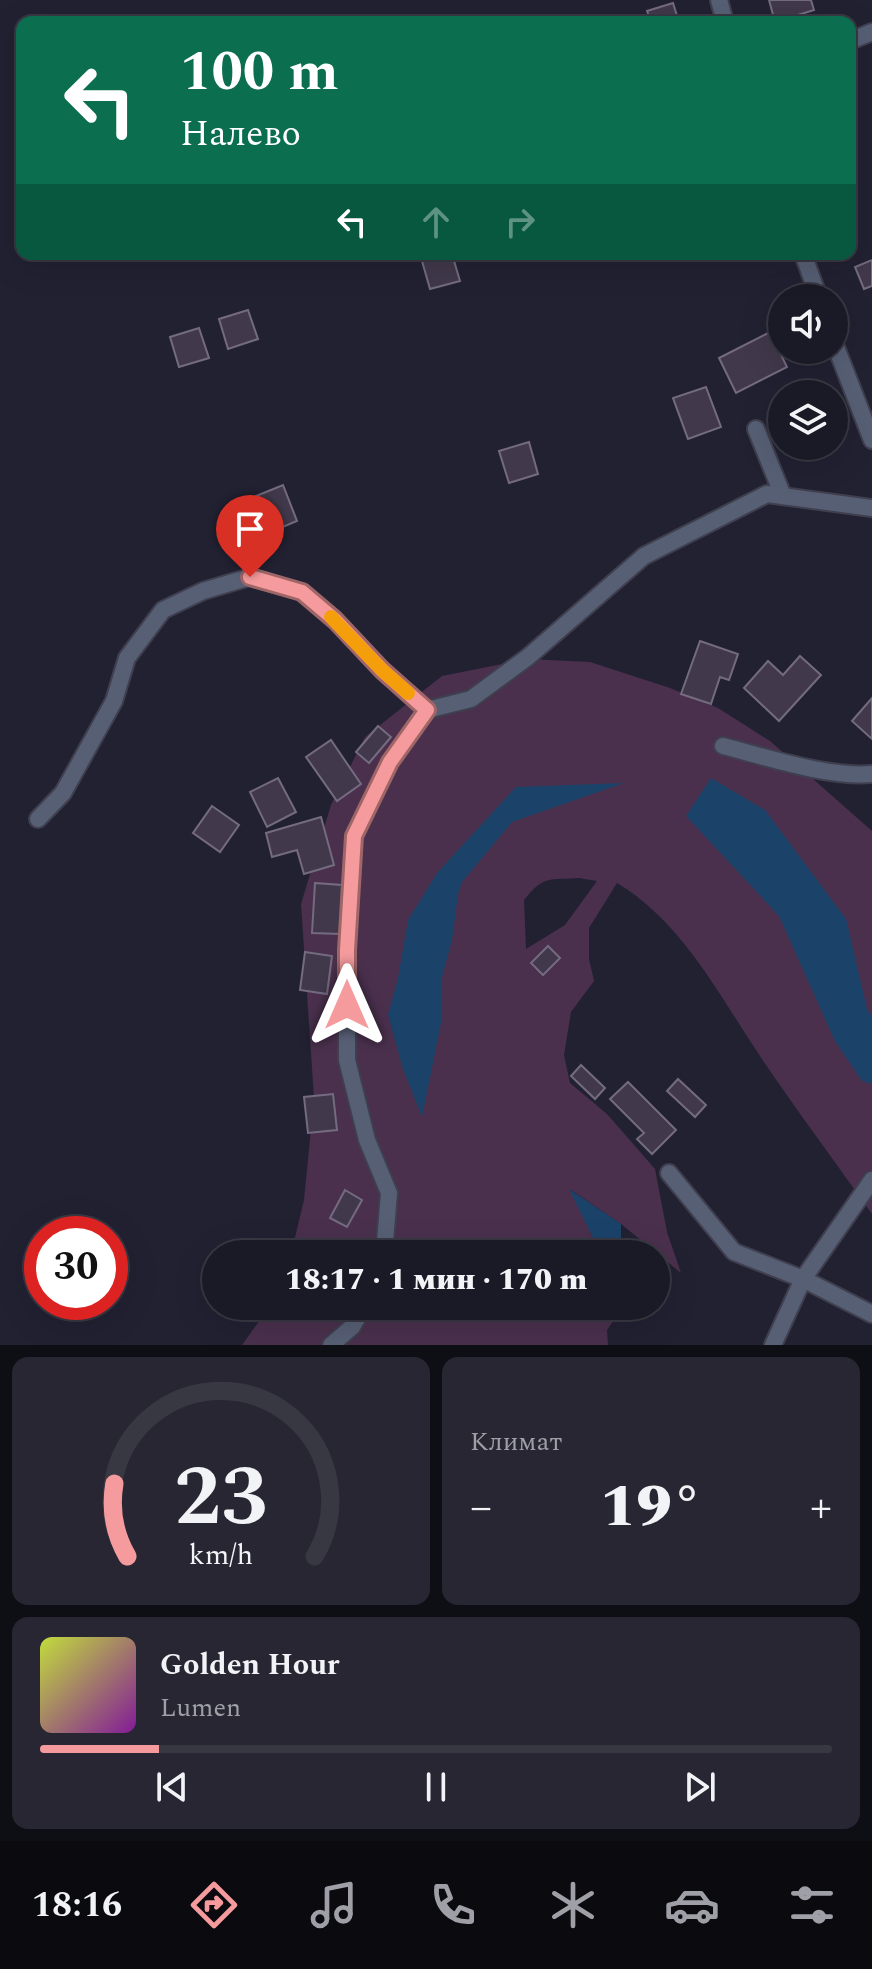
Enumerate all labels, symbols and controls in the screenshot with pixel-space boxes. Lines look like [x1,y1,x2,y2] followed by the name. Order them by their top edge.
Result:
[180,30,339,115] text: 100 m
[48,48,152,152] icon: left
[180,107,301,162] text: Налево
[330,200,374,244] icon: left
[414,200,458,244] icon: ahead
[498,200,542,244] icon: right
[768,284,848,460] map controls
[768,284,848,364] button: sound
[768,380,848,460] button: layers
[216,495,284,577] pin
[228,507,272,551] icon: arrive
[305,963,389,1047] position arrow
[24,1216,128,1320] speed limit sign: 30
[285,1257,587,1303] text: 18:17 · 1 мин · 170 m
[470,1422,562,1462] text: Климат
[174,1435,268,1562] text: 23
[600,1461,702,1553] text: 19°
[470,1474,492,1541] text: −
[810,1474,832,1541] text: +
[189,1534,253,1577] text: km/h
[160,1642,340,1688] text: Golden Hour
[160,1688,241,1728] text: Lumen
[150,1765,194,1809] icon: previous
[414,1765,458,1809] icon: pause
[678,1765,722,1809] icon: next
[186,1877,242,1933] icon: directions
[306,1877,362,1933] icon: music
[425,1877,481,1933] icon: phone
[545,1877,601,1933] icon: climate
[664,1877,720,1933] icon: car
[784,1877,840,1933] icon: filters
[32,1878,122,1933] text: 18:16

